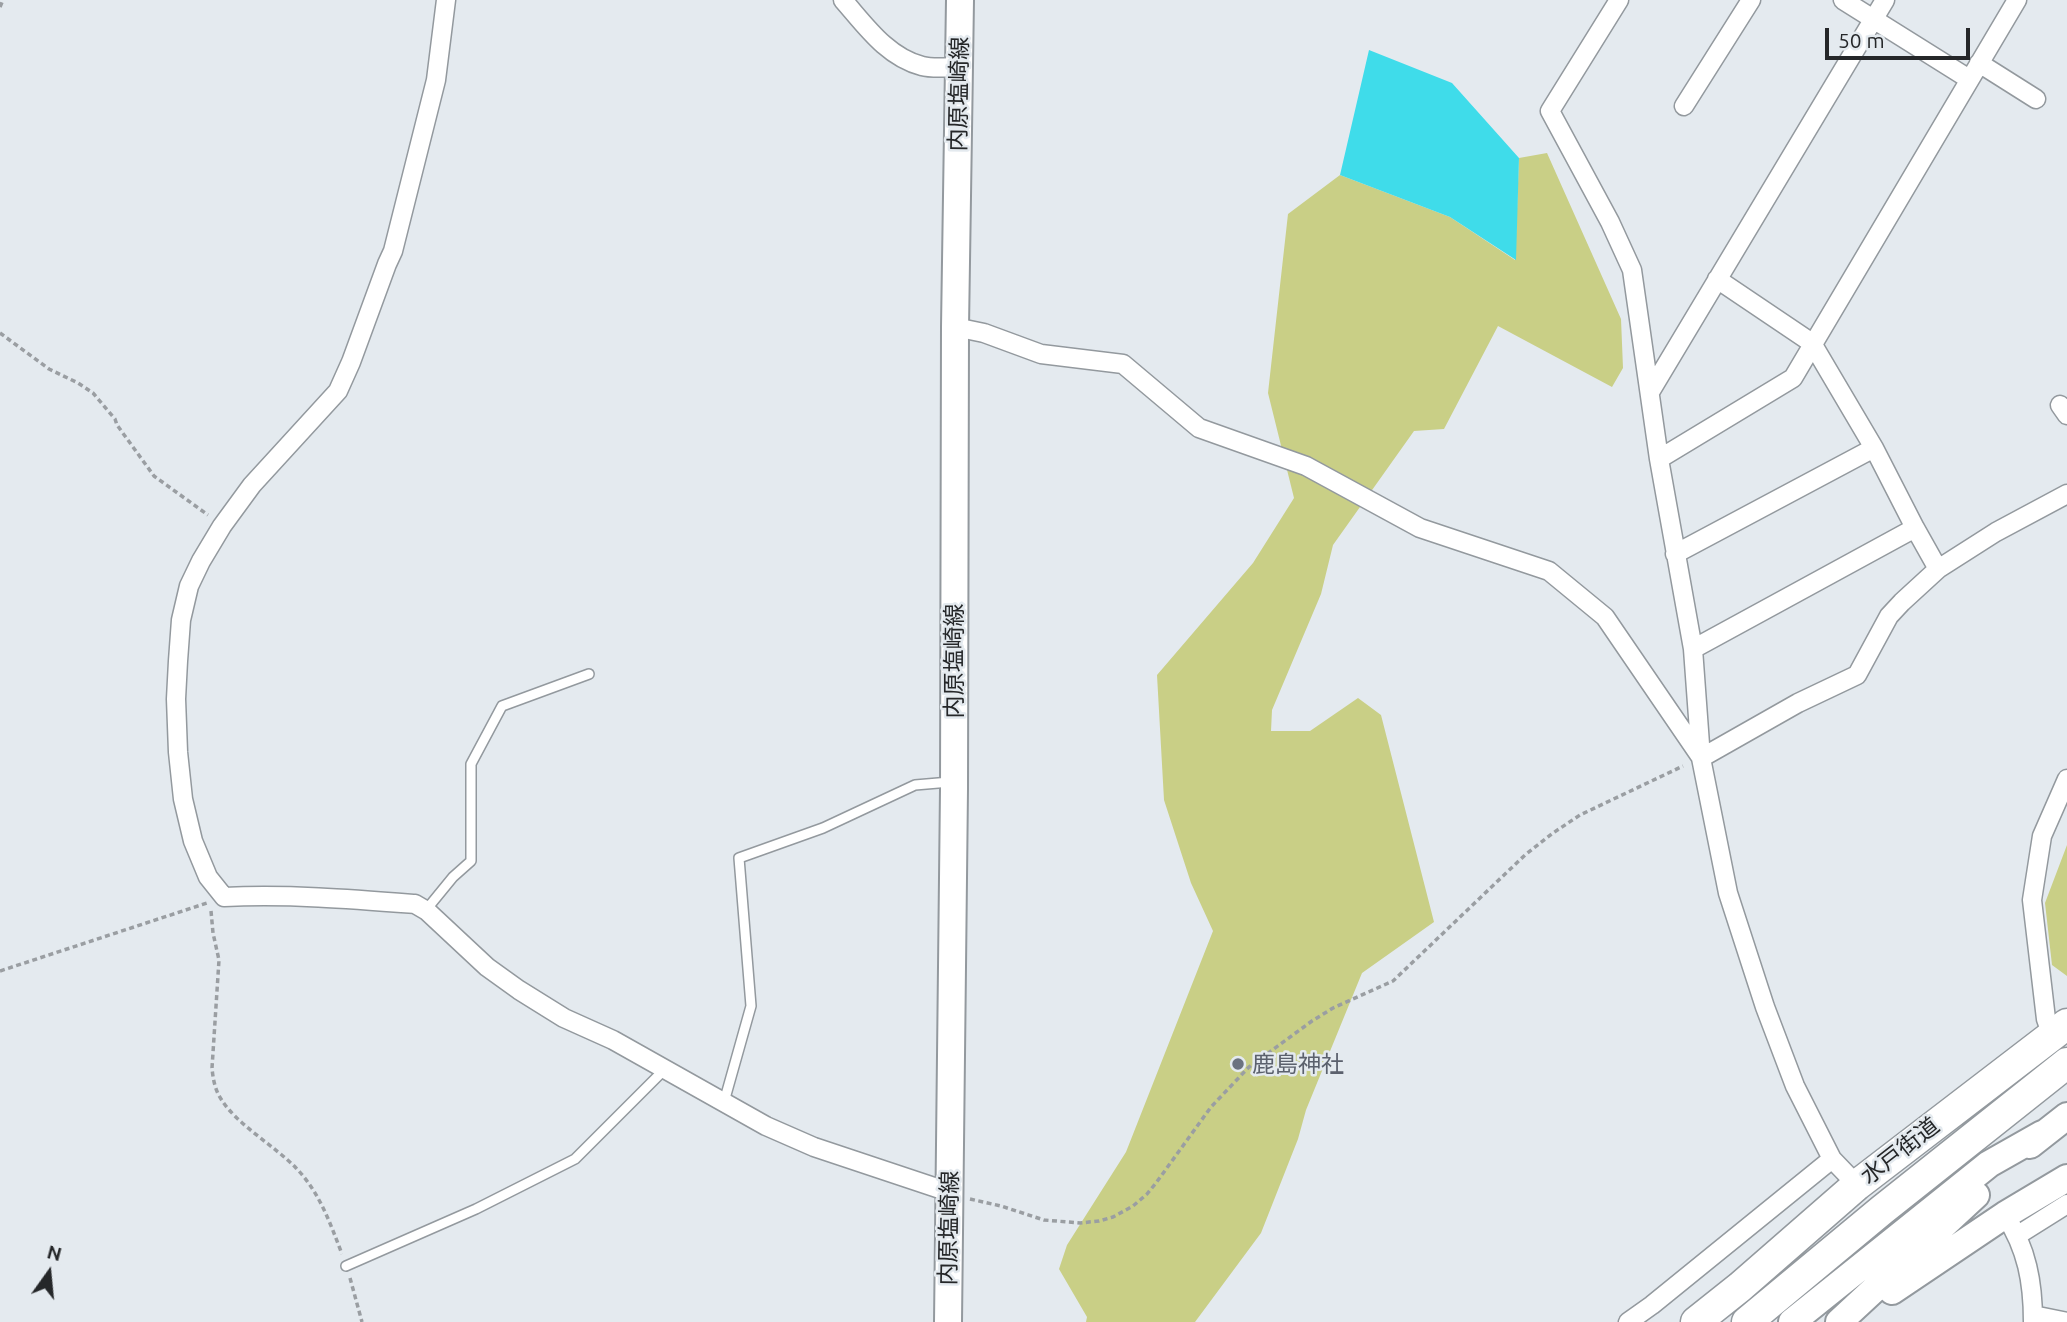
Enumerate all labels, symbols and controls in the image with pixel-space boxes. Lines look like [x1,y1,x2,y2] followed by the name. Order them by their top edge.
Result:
[1829,14,1974,58] scale bar
[1838,28,1885,52] text: 50 m
[944,36,974,152] street label: 内原塩崎線
[940,604,968,718] street label: 内原塩崎線
[1252,1050,1344,1078] place label: 鹿島神社
[1230,1056,1246,1072] marker: 鹿島神社
[1855,1112,1945,1190] street label: 水戸街道
[934,1170,964,1286] street label: 内原塩崎線
[14,1238,84,1308] north arrow
[45,1240,64,1265] text: N

